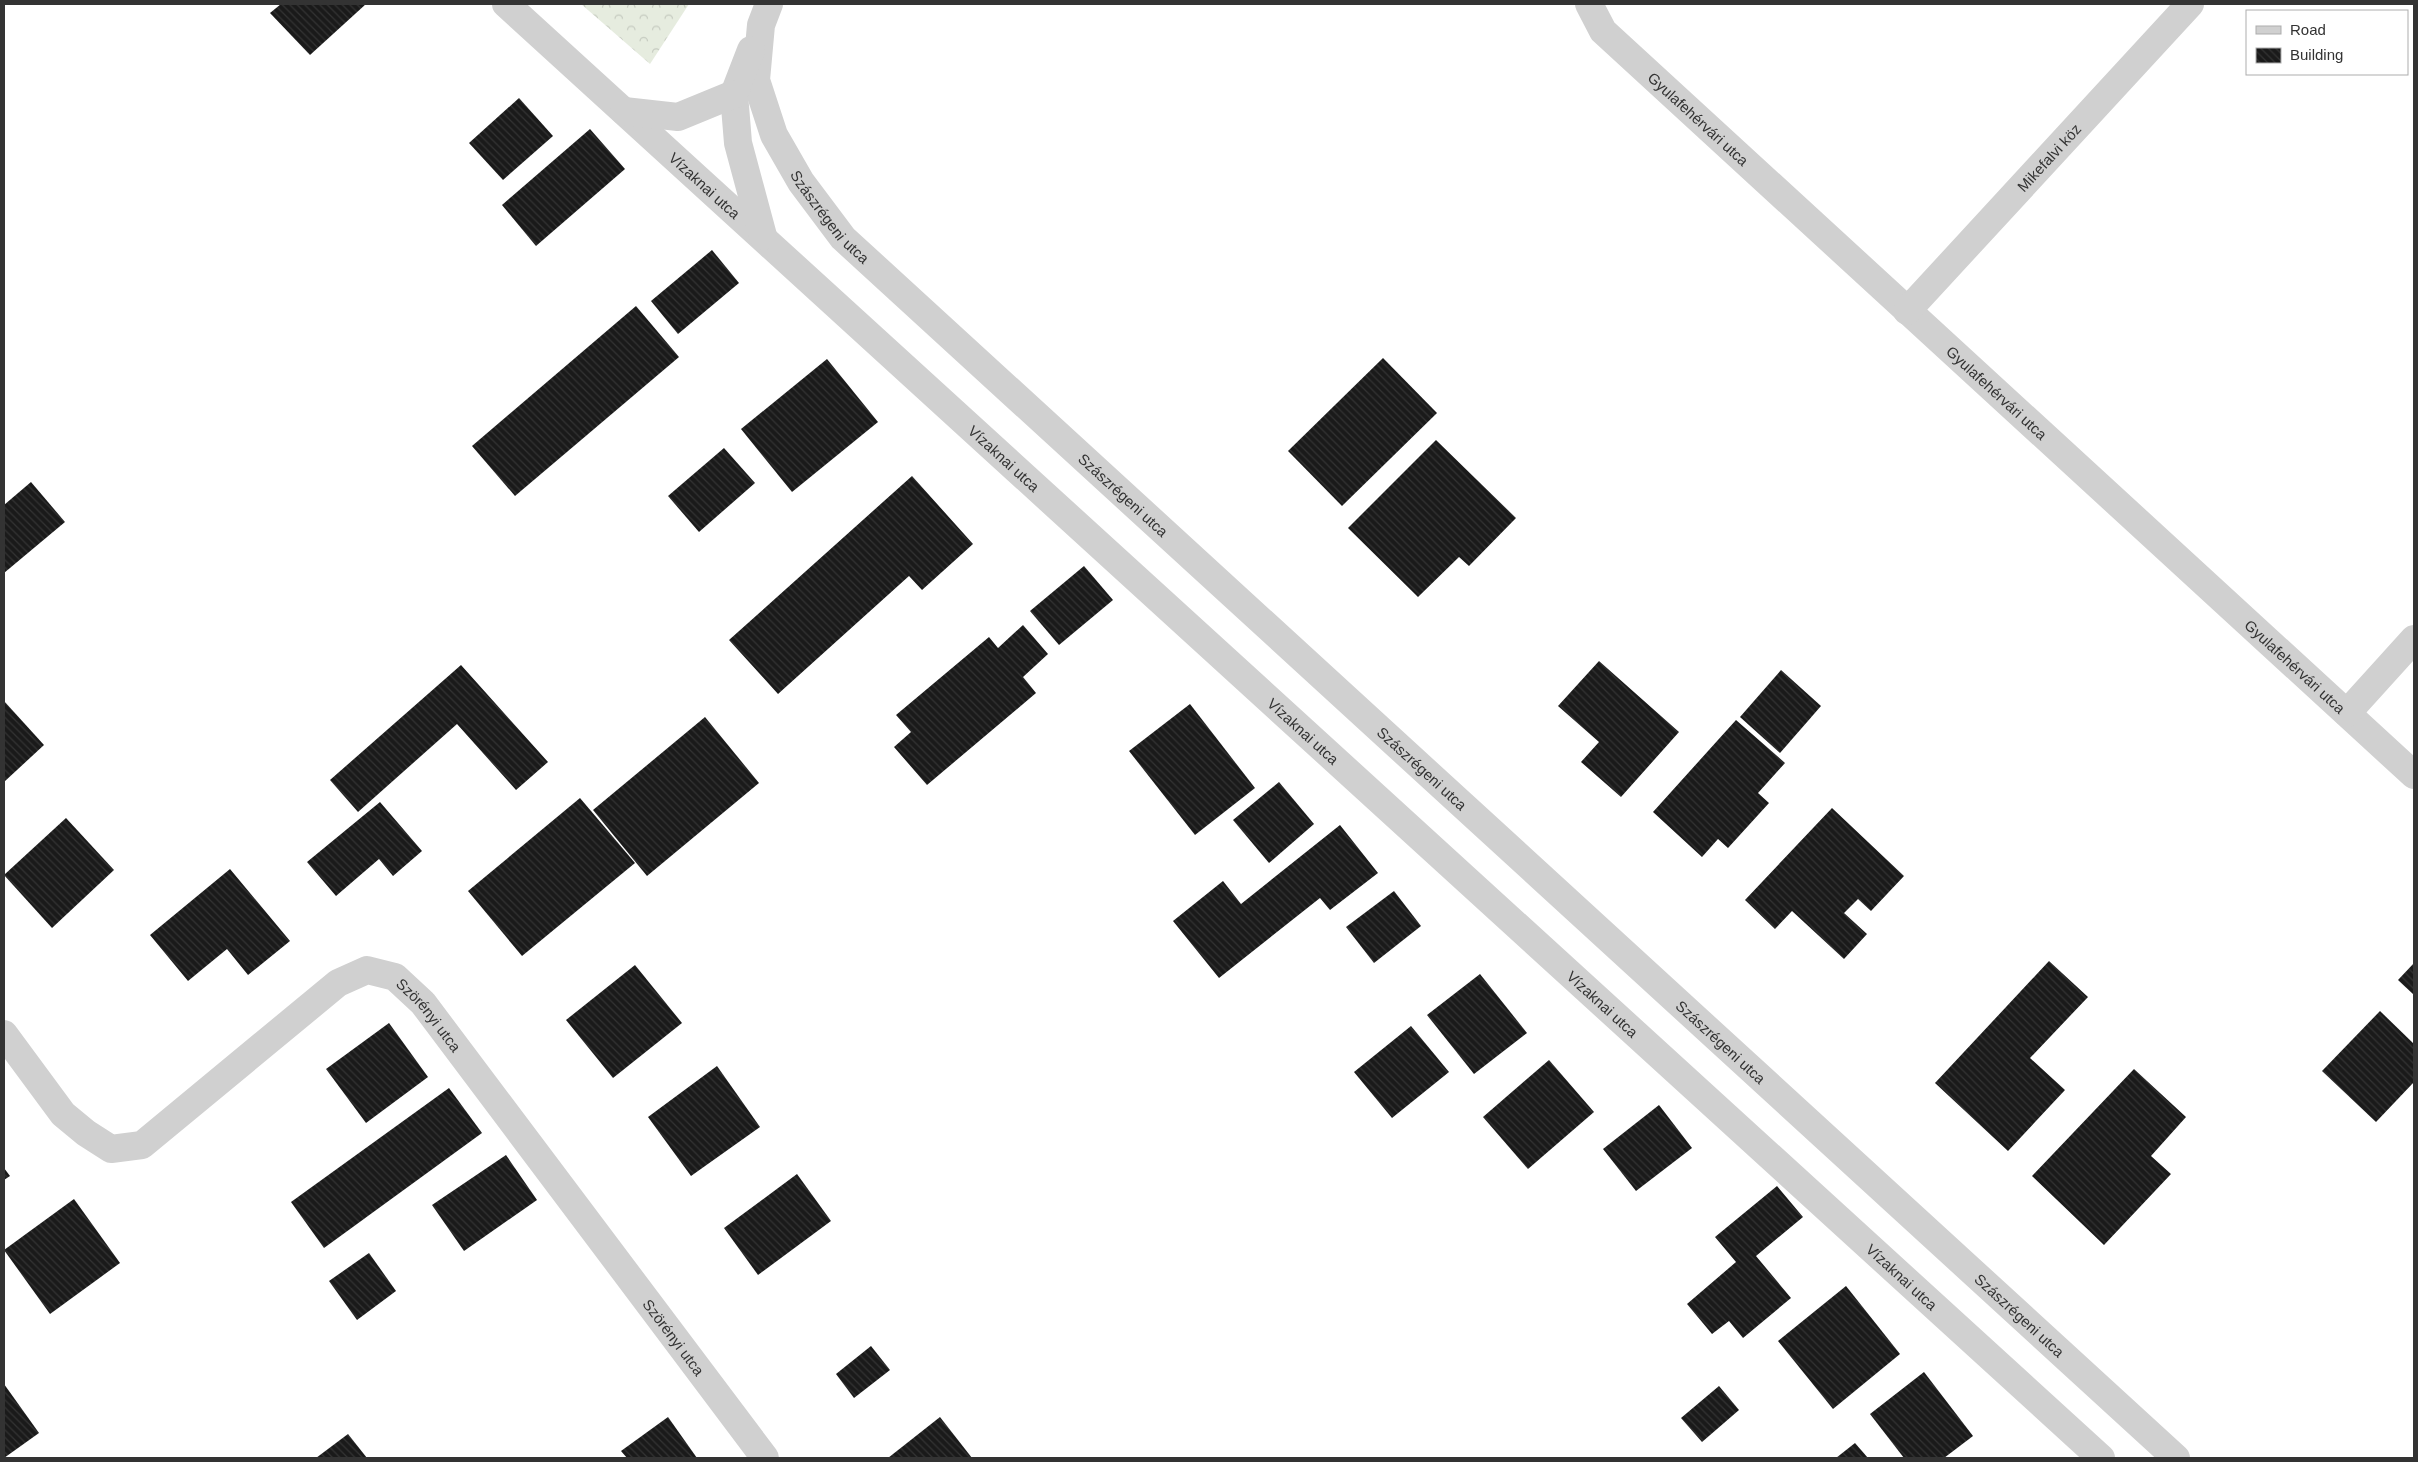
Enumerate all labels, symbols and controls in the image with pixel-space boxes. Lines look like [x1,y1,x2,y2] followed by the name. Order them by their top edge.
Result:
[2246,10,2408,75] legend
[2290,21,2326,38] text: Road
[2290,46,2343,63] text: Building
[1645,68,1753,169] street label: Gyulafehérvári utca
[2013,120,2084,195] street label: Mikefalvi köz
[666,149,744,222] street label: Vízaknai utca
[787,167,873,267] street label: Szászrégeni utca
[1943,342,2051,443] street label: Gyulafehérvári utca
[965,421,1044,495] street label: Vízaknai utca
[1075,450,1172,540] street label: Szászrégeni utca
[2242,616,2350,717] street label: Gyulafehérvári utca
[1264,694,1343,768] street label: Vízaknai utca
[1374,723,1471,814] street label: Szászrégeni utca
[1564,967,1642,1041] street label: Vízaknai utca
[393,974,465,1055] street label: Szörényi utca
[1673,996,1770,1087] street label: Szászrégeni utca
[1863,1240,1942,1314] street label: Vízaknai utca
[1972,1270,2068,1361] street label: Szászrégeni utca
[640,1295,708,1379] street label: Szörényi utca

